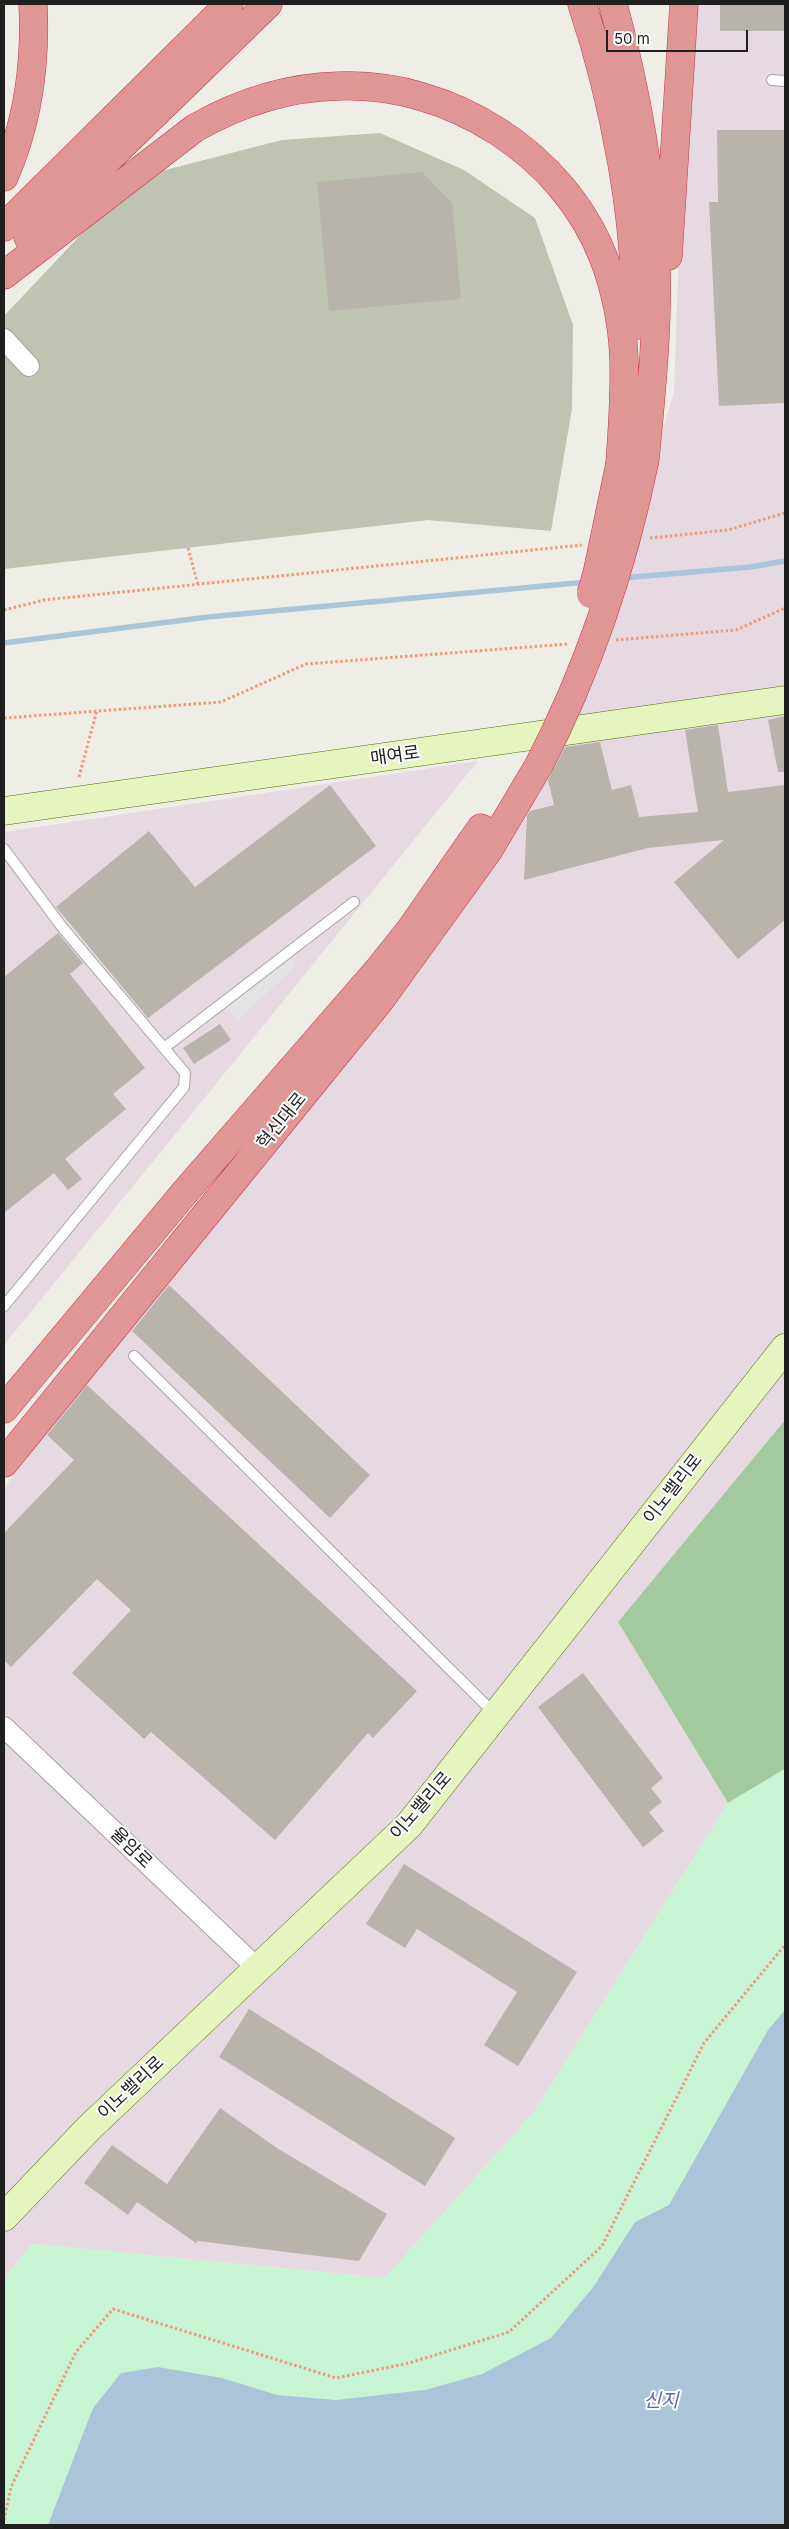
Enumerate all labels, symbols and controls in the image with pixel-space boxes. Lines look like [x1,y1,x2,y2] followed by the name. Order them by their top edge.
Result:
[609,20,752,52] scale bar
[614,29,650,48] text: 50 m
[369,742,421,770] street label: 매여로
[253,1088,311,1154] street label: 혁신대로
[639,1450,707,1528] street label: 이노밸리로
[386,1768,456,1844] street label: 이노밸리로
[106,1823,156,1873] street label: 율암로
[93,2052,169,2124] street label: 이노밸리로
[644,2390,678,2412] water label: 신지

